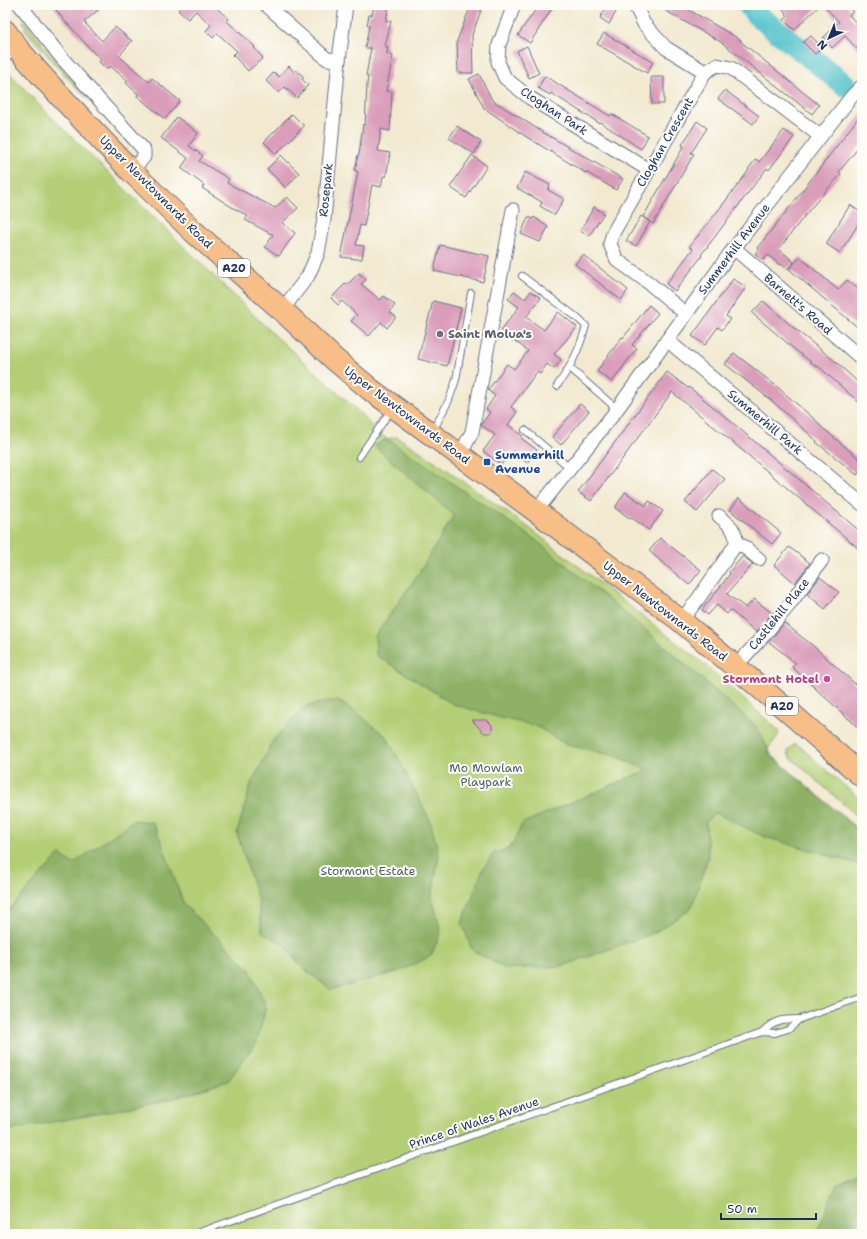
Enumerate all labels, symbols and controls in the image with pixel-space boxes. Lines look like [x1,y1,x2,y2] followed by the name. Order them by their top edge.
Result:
[809,18,849,58] north arrow
[814,36,831,53] text: N
[517,83,591,139] street label: Cloghan Park
[633,94,697,190] street label: Cloghan Crescent
[96,132,216,252] street label: Upper Newtownards Road
[315,162,337,218] street label: Rosepark
[695,200,774,298] street label: Summerhill Avenue
[218,259,250,277] road number: A20
[760,270,836,338] street label: Barnett's Road
[448,326,532,342] place label: Saint Molua's
[435,329,445,339] marker: Saint Molua's
[341,362,474,468] street label: Upper Newtownards Road
[724,386,806,458] street label: Summerhill Park
[495,447,564,477] place label: Summerhill Avenue
[482,457,492,467] marker: Summerhill Avenue
[599,557,731,665] street label: Upper Newtownards Road
[745,575,813,653] street label: Castlehill Place
[723,671,819,687] place label: Stormont Hotel
[822,674,832,684] marker: Stormont Hotel
[766,697,798,715] road number: A20
[449,760,523,790] park label: Mo Mowlam Playpark
[321,863,416,879] park label: Stormont Estate
[407,1093,541,1153] street label: Prince of Wales Avenue
[721,1195,816,1221] scale bar
[727,1201,757,1217] text: 50 m

